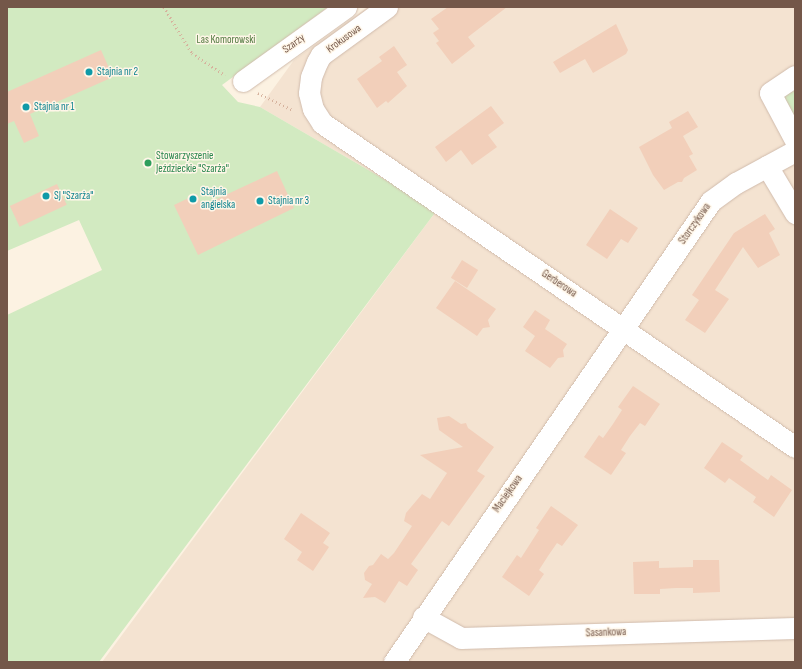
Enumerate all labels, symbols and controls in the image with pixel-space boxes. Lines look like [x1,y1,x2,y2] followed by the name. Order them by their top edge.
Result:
[324,22,364,56] street label: Krokusowa
[280,32,308,56] street label: Szarży
[197,33,255,47] park label: Las Komorowski
[97,65,138,79] place label: Stajnia nr 2
[84,67,94,77] marker: Stajnia nr 2
[34,100,74,114] place label: Stajnia nr 1
[21,102,31,112] marker: Stajnia nr 1
[156,150,229,176] place label: Stowarzyszenie Jeździeckie "Szarża"
[143,158,153,168] marker: Stowarzyszenie Jeździeckie "Szarża"
[201,186,235,212] place label: Stajnia angielska
[54,189,93,203] place label: SJ "Szarża"
[41,191,51,201] marker: SJ "Szarża"
[188,194,198,204] marker: Stajnia angielska
[268,194,309,208] place label: Stajnia nr 3
[255,196,265,206] marker: Stajnia nr 3
[676,201,714,247] street label: Storczykowa
[539,267,579,301] street label: Gerberowa
[490,473,526,515] street label: Maciejkowa
[585,626,627,640] street label: Sasankowa

